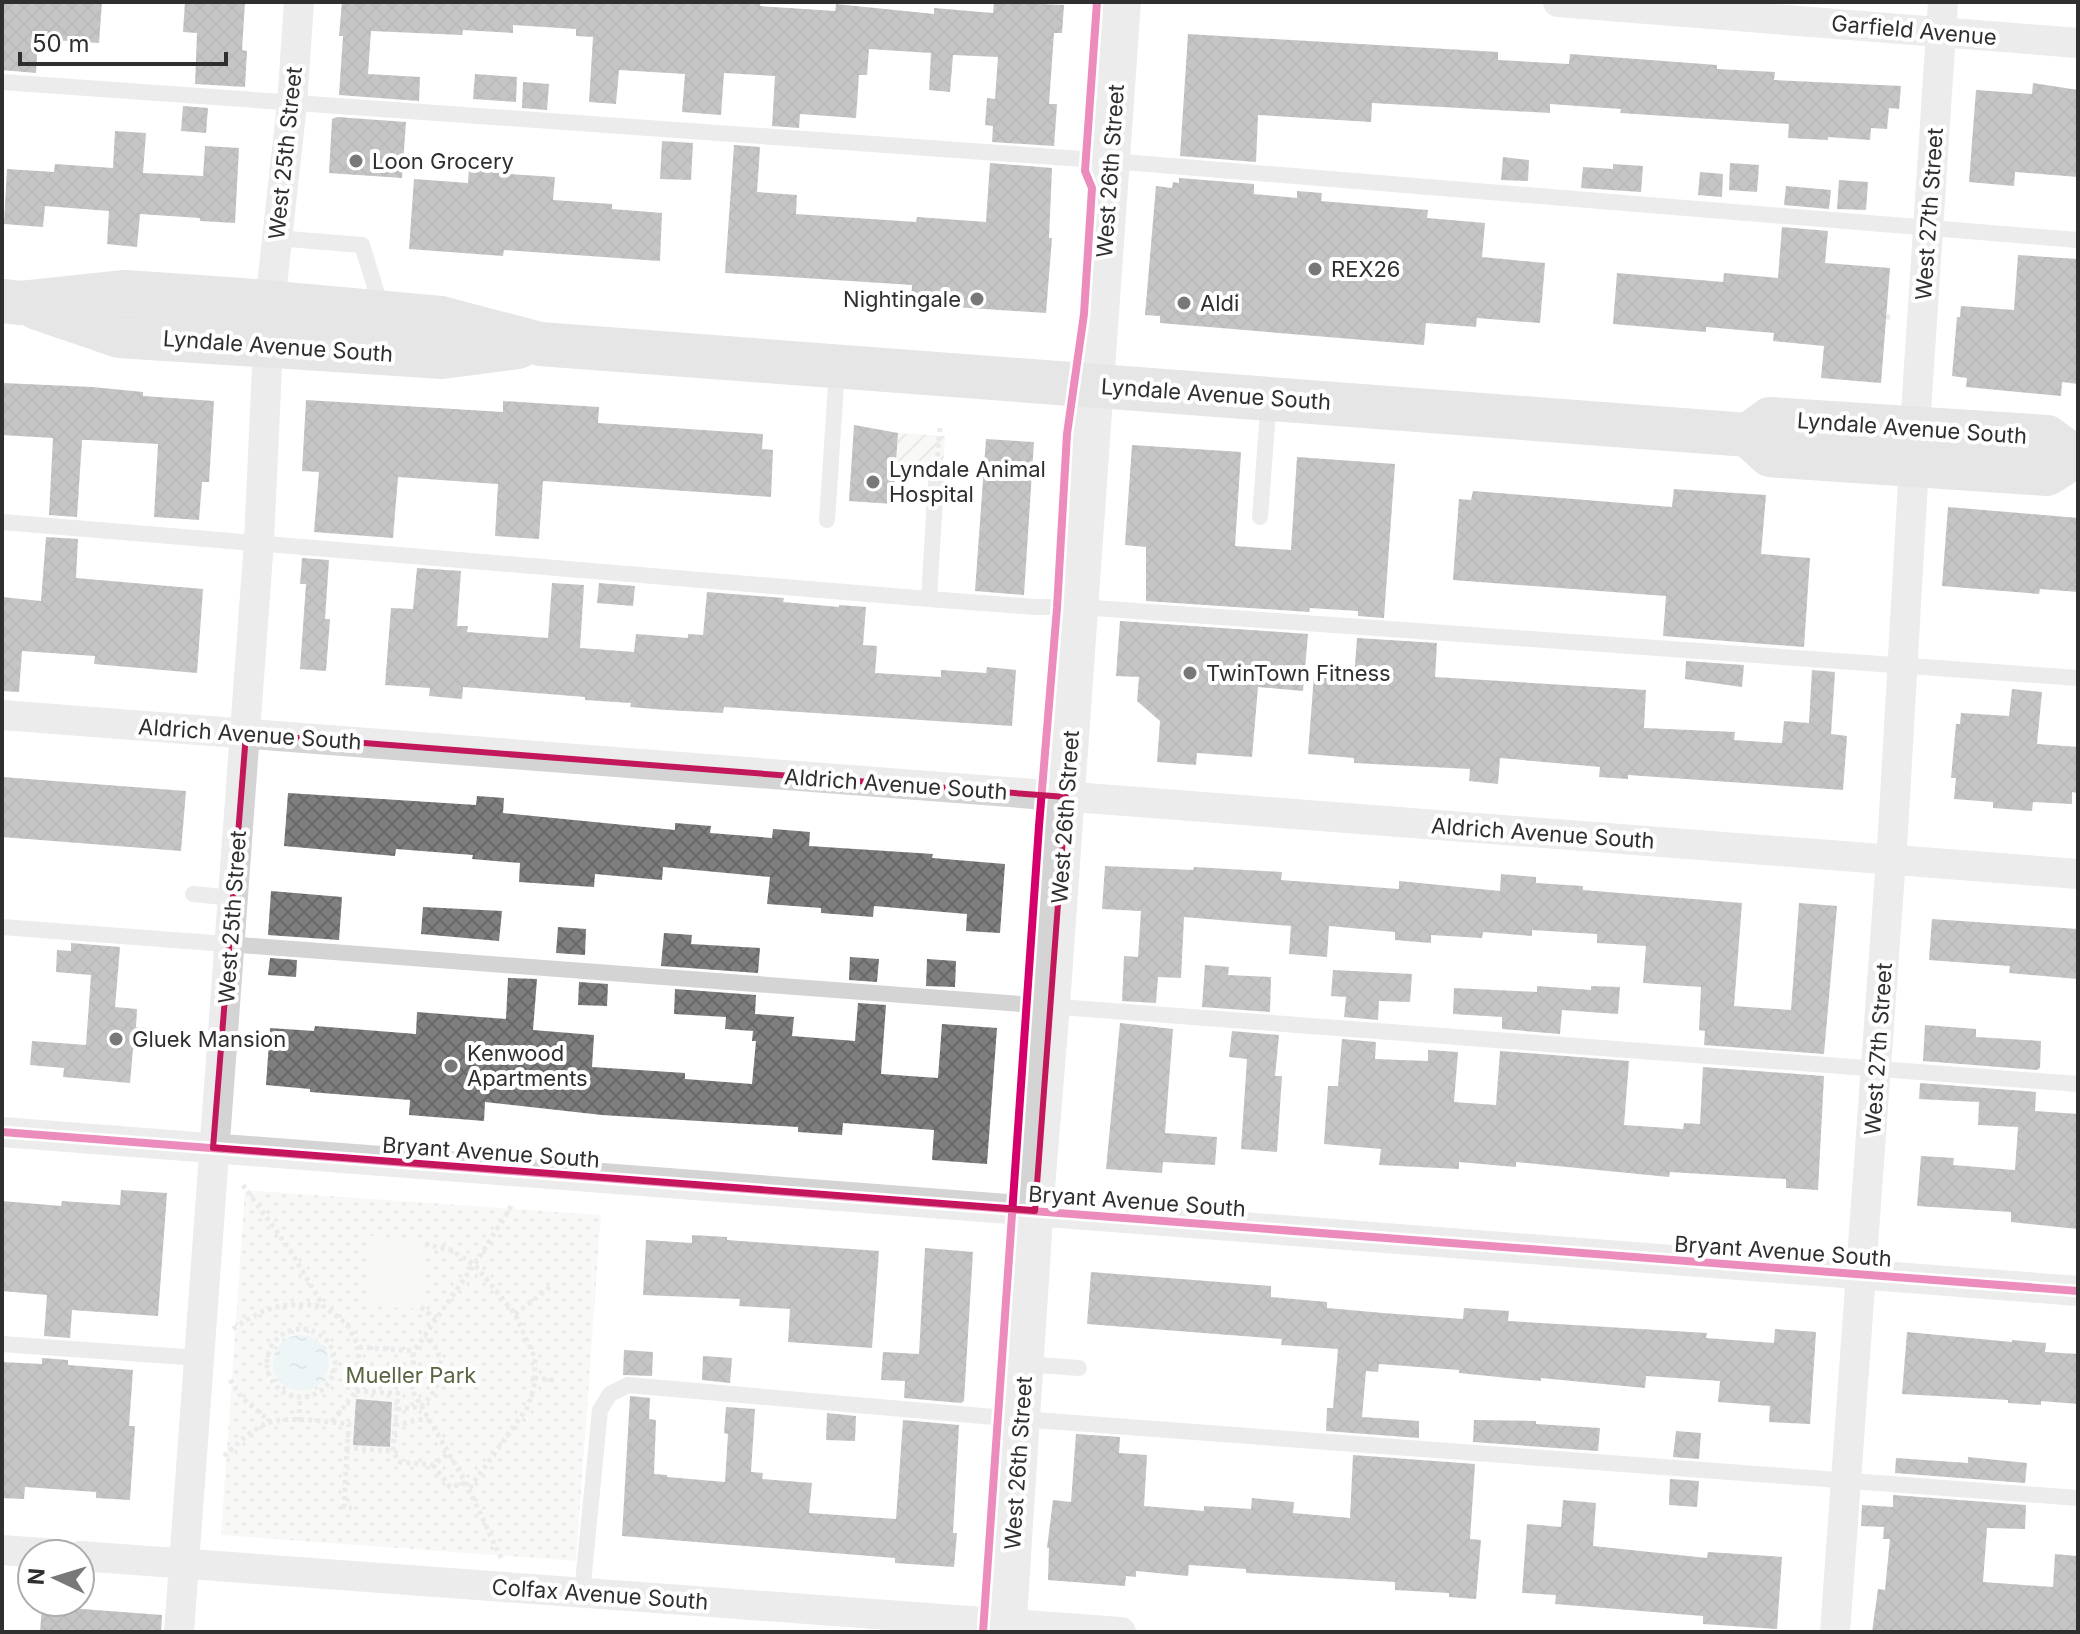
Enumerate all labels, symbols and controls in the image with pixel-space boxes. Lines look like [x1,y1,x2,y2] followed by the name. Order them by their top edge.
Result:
[1830,10,1998,50] street label: Garfield Avenue
[20,16,226,66] scale bar
[32,29,90,58] text: 50 m
[263,65,307,241] street label: West 25th Street
[1091,83,1129,259] street label: West 26th Street
[1910,127,1948,301] street label: West 27th Street
[372,148,514,174] place label: Loon Grocery
[347,152,365,170] marker: Loon Grocery
[1331,256,1400,282] place label: REX26
[1306,260,1324,278] marker: REX26
[843,286,961,312] place label: Nightingale
[968,290,986,308] marker: Nightingale
[1200,290,1239,316] place label: Aldi
[1175,294,1193,312] marker: Aldi
[162,325,394,367] street label: Lyndale Avenue South
[1100,373,1332,415] street label: Lyndale Avenue South
[1796,407,2028,449] street label: Lyndale Avenue South
[889,456,1046,507] place label: Lyndale Animal Hospital
[864,473,882,491] marker: Lyndale Animal Hospital
[1206,660,1391,686] place label: TwinTown Fitness
[1181,664,1199,682] marker: TwinTown Fitness
[138,713,362,755] street label: Aldrich Avenue South
[1046,729,1084,905] street label: West 26th Street
[784,763,1008,805] street label: Aldrich Avenue South
[1431,812,1655,854] street label: Aldrich Avenue South
[213,829,251,1005] street label: West 25th Street
[1859,962,1897,1136] street label: West 27th Street
[132,1026,286,1052] place label: Gluek Mansion
[107,1030,125,1048] marker: Gluek Mansion
[467,1040,588,1091] place label: Kenwood Apartments
[442,1057,460,1075] marker: Kenwood Apartments
[381,1131,601,1173] street label: Bryant Avenue South
[1027,1180,1247,1222] street label: Bryant Avenue South
[1673,1230,1893,1272] street label: Bryant Avenue South
[346,1362,476,1388] park label: Mueller Park
[999,1375,1037,1551] street label: West 26th Street
[16,1538,96,1618] north arrow
[22,1567,50,1586] text: N
[491,1573,709,1615] street label: Colfax Avenue South

